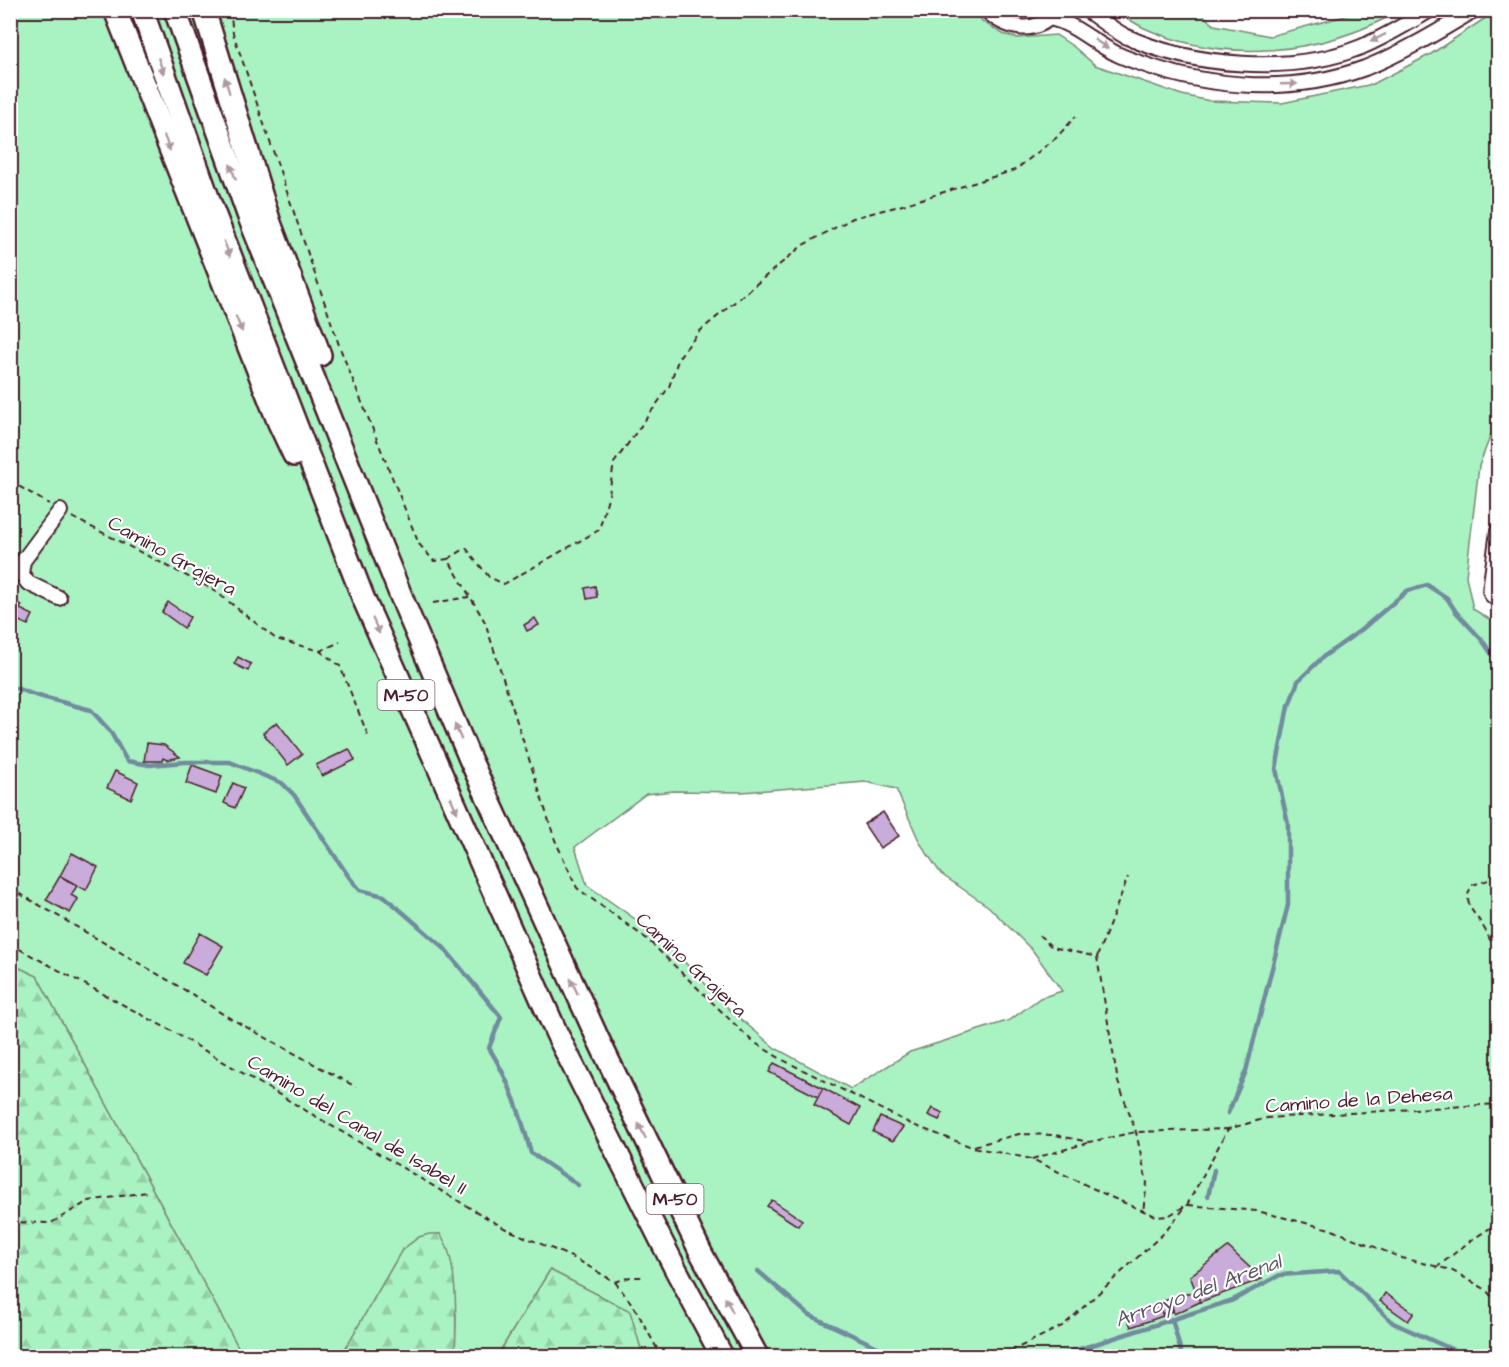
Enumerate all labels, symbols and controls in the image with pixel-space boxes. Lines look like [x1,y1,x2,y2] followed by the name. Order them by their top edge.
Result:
[1369,33,1386,43] one-way arrow
[1093,39,1109,50] one-way arrow
[157,57,167,75] one-way arrow
[222,76,231,94] one-way arrow
[1279,79,1298,88] one-way arrow
[163,134,172,152] one-way arrow
[228,162,238,180] one-way arrow
[223,240,233,258] one-way arrow
[234,316,244,334] one-way arrow
[103,509,241,603] street label: Camino Grajera
[371,617,381,635] one-way arrow
[378,680,434,710] road number: M-50
[453,723,462,741] one-way arrow
[449,796,459,814] one-way arrow
[629,906,753,1024] street label: Camino Grajera
[569,977,578,994] one-way arrow
[242,1048,472,1202] street label: Camino del Canal de Isabel II
[1265,1080,1453,1120] street label: Camino de la Dehesa
[637,1122,647,1139] one-way arrow
[646,1184,704,1214] road number: M-50
[1111,1247,1288,1335] water label: Arroyo del Arenal
[724,1296,734,1313] one-way arrow

